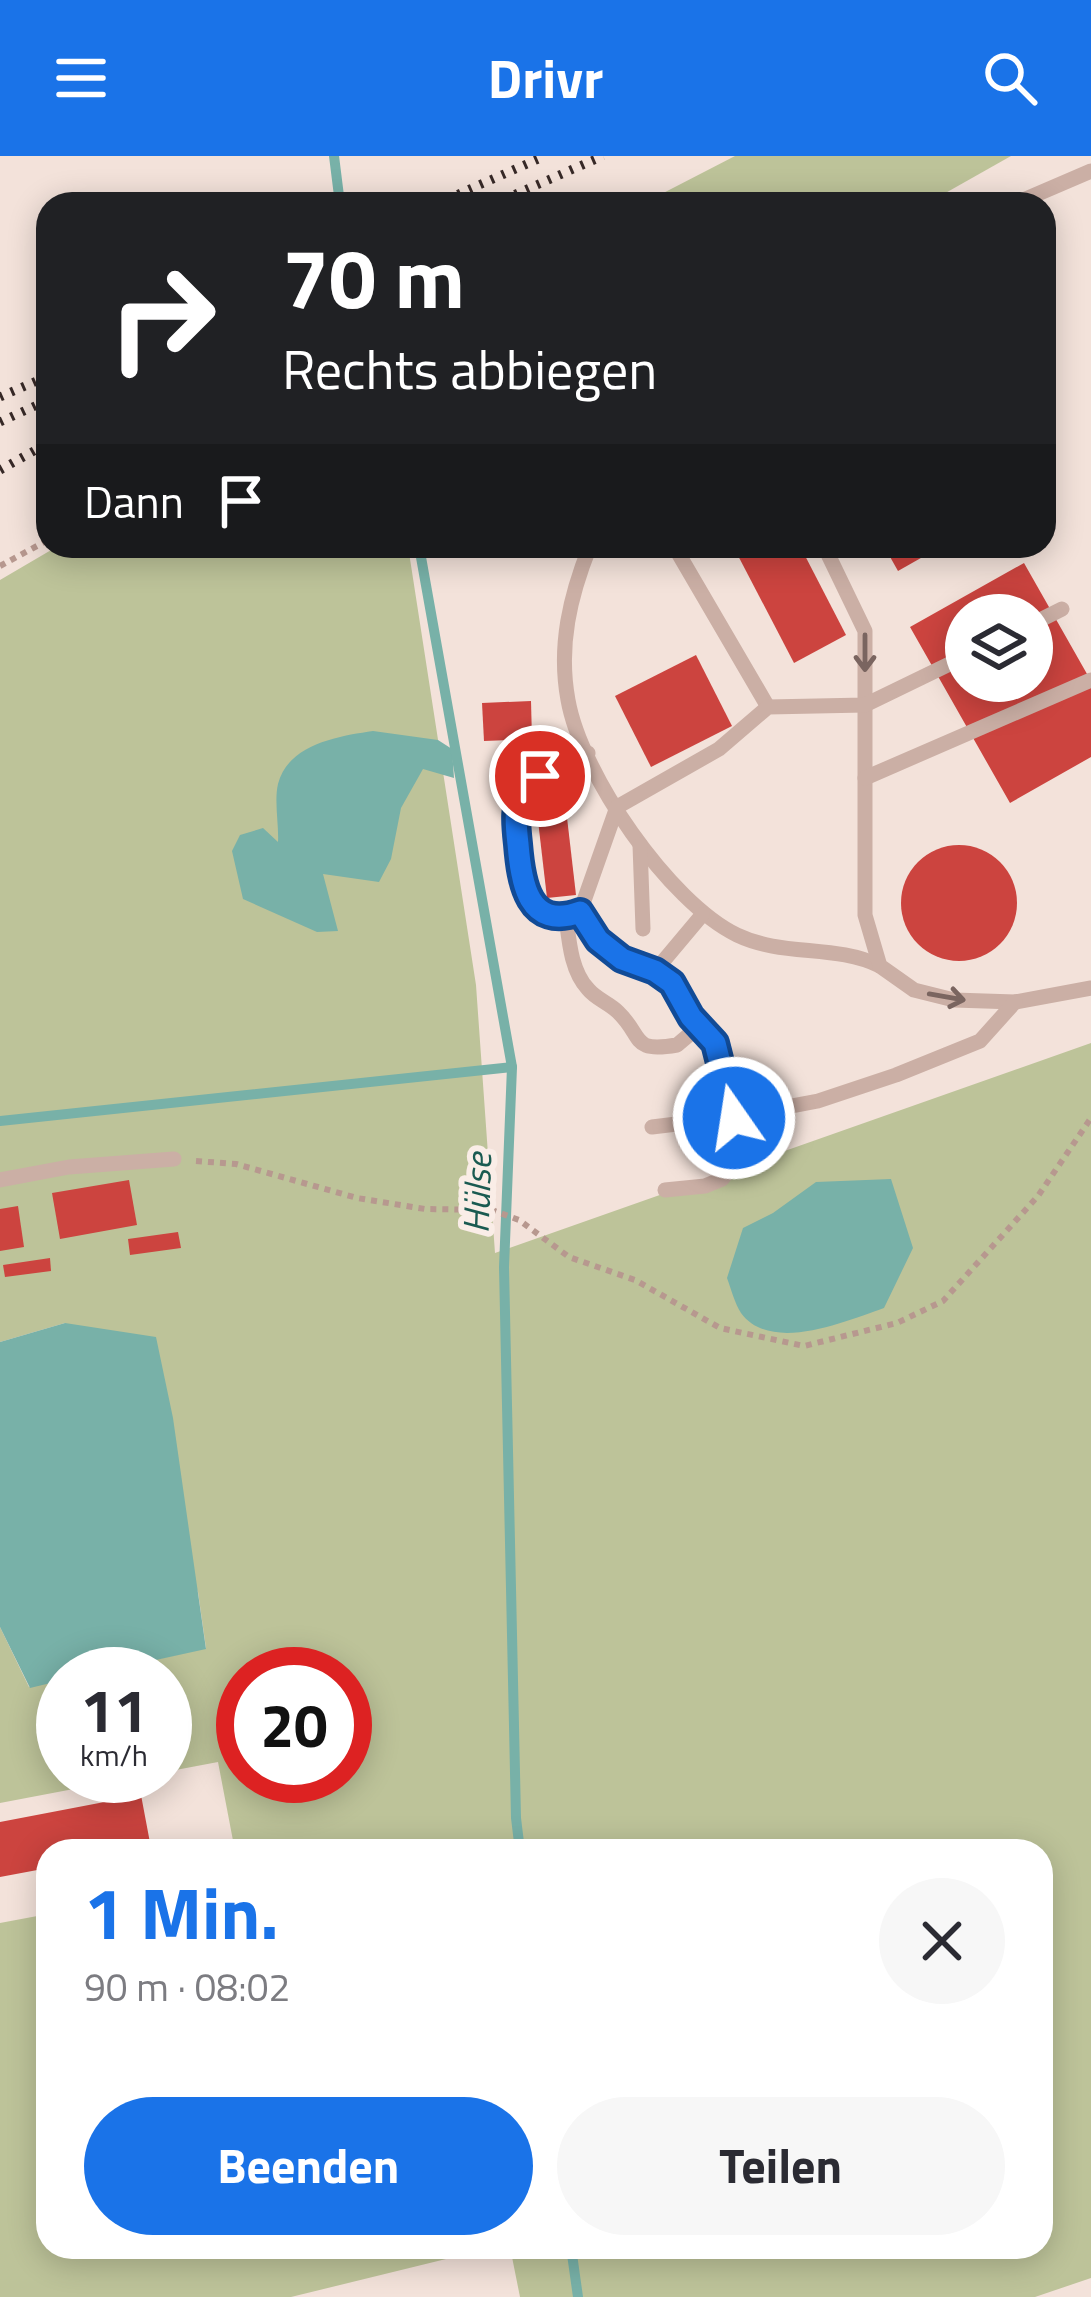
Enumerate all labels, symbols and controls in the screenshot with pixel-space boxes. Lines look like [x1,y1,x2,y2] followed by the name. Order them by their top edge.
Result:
[488,37,603,119] text: Drivr
[48,45,114,111] icon: menu
[977,45,1043,111] icon: search
[282,213,465,341] text: 70 m
[84,240,240,396] icon: right
[282,328,657,410] text: Rechts abbiegen
[84,467,184,535] text: Dann
[208,468,274,534] icon: arrive
[945,594,1053,702] map controls
[945,594,1053,702] button: layers
[854,633,876,672] one-way arrow
[489,725,591,827] pin
[507,743,573,809] icon: arrive
[927,986,966,1009] one-way arrow
[671,1055,797,1181] position arrow
[448,1150,505,1234] water label: Hülse
[216,1647,372,1803] speed limit sign: 20
[80,1664,148,1755] text: 11
[80,1732,148,1778] text: km/h
[84,1857,279,1967] text: 1 Min.
[879,1878,1005,2004] button: close
[84,1957,290,2016] text: 90 m · 08:02
[84,2097,533,2235] button: Beenden
[557,2097,1005,2235] button: Teilen

